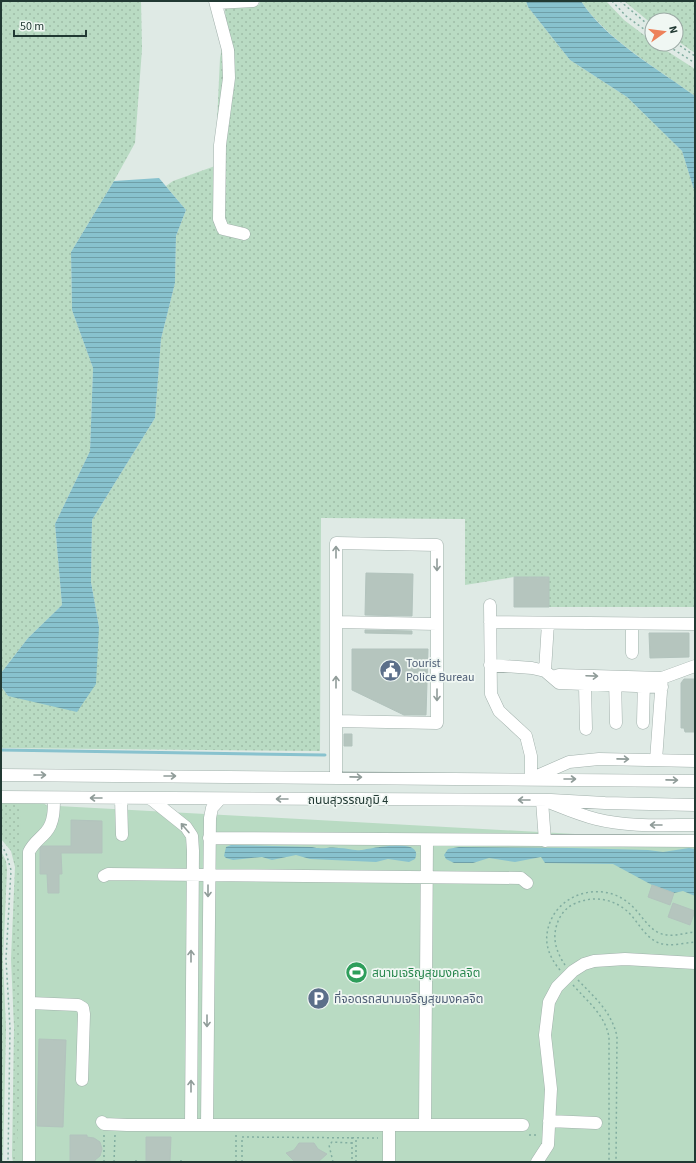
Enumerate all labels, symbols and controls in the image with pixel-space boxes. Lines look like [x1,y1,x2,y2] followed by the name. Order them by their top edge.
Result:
[14,12,86,38] scale bar
[644,12,684,52] north arrow
[20,18,44,35] text: 50 m
[665,24,681,35] text: N
[332,546,340,559] one-way arrow
[433,558,441,571] one-way arrow
[406,655,475,686] place label: Tourist Police Bureau
[377,657,403,683] public building icon: Tourist Police Bureau
[585,672,598,679] one-way arrow
[332,676,340,689] one-way arrow
[433,688,441,701] one-way arrow
[616,755,629,763] one-way arrow
[33,771,46,779] one-way arrow
[163,772,176,780] one-way arrow
[349,773,362,781] one-way arrow
[563,775,576,783] one-way arrow
[665,776,678,784] one-way arrow
[308,792,388,809] street label: ถนนสุวรรณภูมิ 4
[90,794,103,802] one-way arrow
[276,795,289,803] one-way arrow
[518,796,531,804] one-way arrow
[650,821,663,829] one-way arrow
[181,823,190,834] one-way arrow
[204,884,212,897] one-way arrow
[188,950,195,963] one-way arrow
[344,960,370,986] sports icon: สนามเจริญสุขมงคลจิต
[372,965,480,982] place label: สนามเจริญสุขมงคลจิต
[306,986,332,1012] parking icon: ที่จอดรถสนามเจริญสุขมงคลจิต
[334,990,483,1008] place label: ที่จอดรถสนามเจริญสุขมงคลจิต
[203,1014,211,1027] one-way arrow
[187,1080,195,1093] one-way arrow

